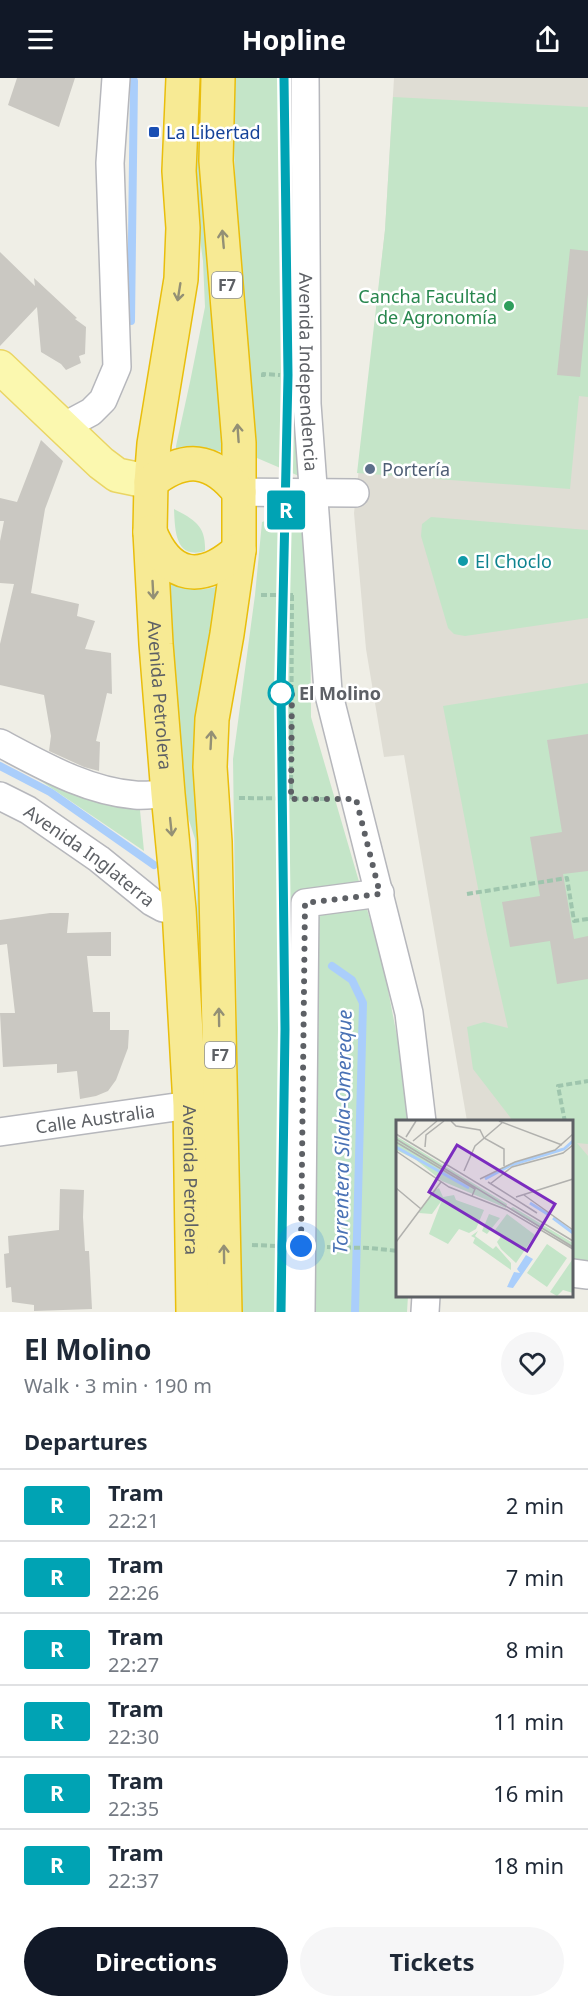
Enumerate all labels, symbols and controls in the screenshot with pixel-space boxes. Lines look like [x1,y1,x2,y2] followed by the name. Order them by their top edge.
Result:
[242,21,346,58] text: Hopline
[24,23,57,56] icon: menu
[531,23,564,56] icon: share
[166,120,261,144] place label: La Libertad
[147,125,161,139] marker: La Libertad
[217,229,228,249] one-way arrow
[212,272,242,298] road number: F7
[294,272,324,472] street label: Avenida Independencia
[174,281,185,301] one-way arrow
[358,284,497,329] place label: Cancha Facultad de Agronomía
[502,299,516,313] marker: Cancha Facultad de Agronomía
[232,424,243,444] one-way arrow
[382,457,450,481] place label: Portería
[363,462,377,476] marker: Portería
[266,490,306,530] line badge: R
[279,496,293,524] text: R
[475,549,552,573] place label: El Choclo
[456,554,470,568] marker: El Choclo
[147,580,158,600] one-way arrow
[143,620,178,771] street label: Avenida Petrolera
[268,680,294,706] marker: El Molino
[299,681,381,705] place label: El Molino
[206,731,217,751] one-way arrow
[20,799,160,912] street label: Avenida Inglaterra
[166,816,177,836] one-way arrow
[213,1007,225,1027] one-way arrow
[326,1009,358,1255] water label: Torrentera Silala-Omereque
[205,1042,235,1068] road number: F7
[34,1098,156,1139] street label: Calle Australia
[178,1105,204,1255] street label: Avenida Petrolera
[396,1120,573,1297] inset map
[286,1231,316,1261] your location
[219,1244,230,1264] one-way arrow
[24,1330,152,1368] text: El Molino
[501,1332,564,1395] button: heart
[24,1372,212,1399] text: Walk · 3 min · 190 m
[24,1426,148,1456] text: Departures
[108,1477,164,1507] text: Tram
[506,1490,564,1520] text: 2 min
[50,1491,64,1519] text: R
[108,1507,159,1534] text: 22:21
[108,1549,164,1579] text: Tram
[506,1562,564,1592] text: 7 min
[50,1563,64,1591] text: R
[108,1579,159,1606] text: 22:26
[108,1621,164,1651] text: Tram
[506,1634,564,1664] text: 8 min
[50,1635,64,1663] text: R
[108,1651,159,1678] text: 22:27
[108,1693,164,1723] text: Tram
[493,1706,564,1736] text: 11 min
[50,1707,64,1735] text: R
[108,1723,159,1750] text: 22:30
[108,1765,164,1795] text: Tram
[493,1778,564,1808] text: 16 min
[50,1779,64,1807] text: R
[108,1795,159,1822] text: 22:35
[108,1837,164,1867] text: Tram
[493,1850,564,1880] text: 18 min
[50,1851,64,1879] text: R
[108,1867,159,1894] text: 22:37
[24,1927,288,1996] button: Directions
[300,1927,564,1996] button: Tickets

